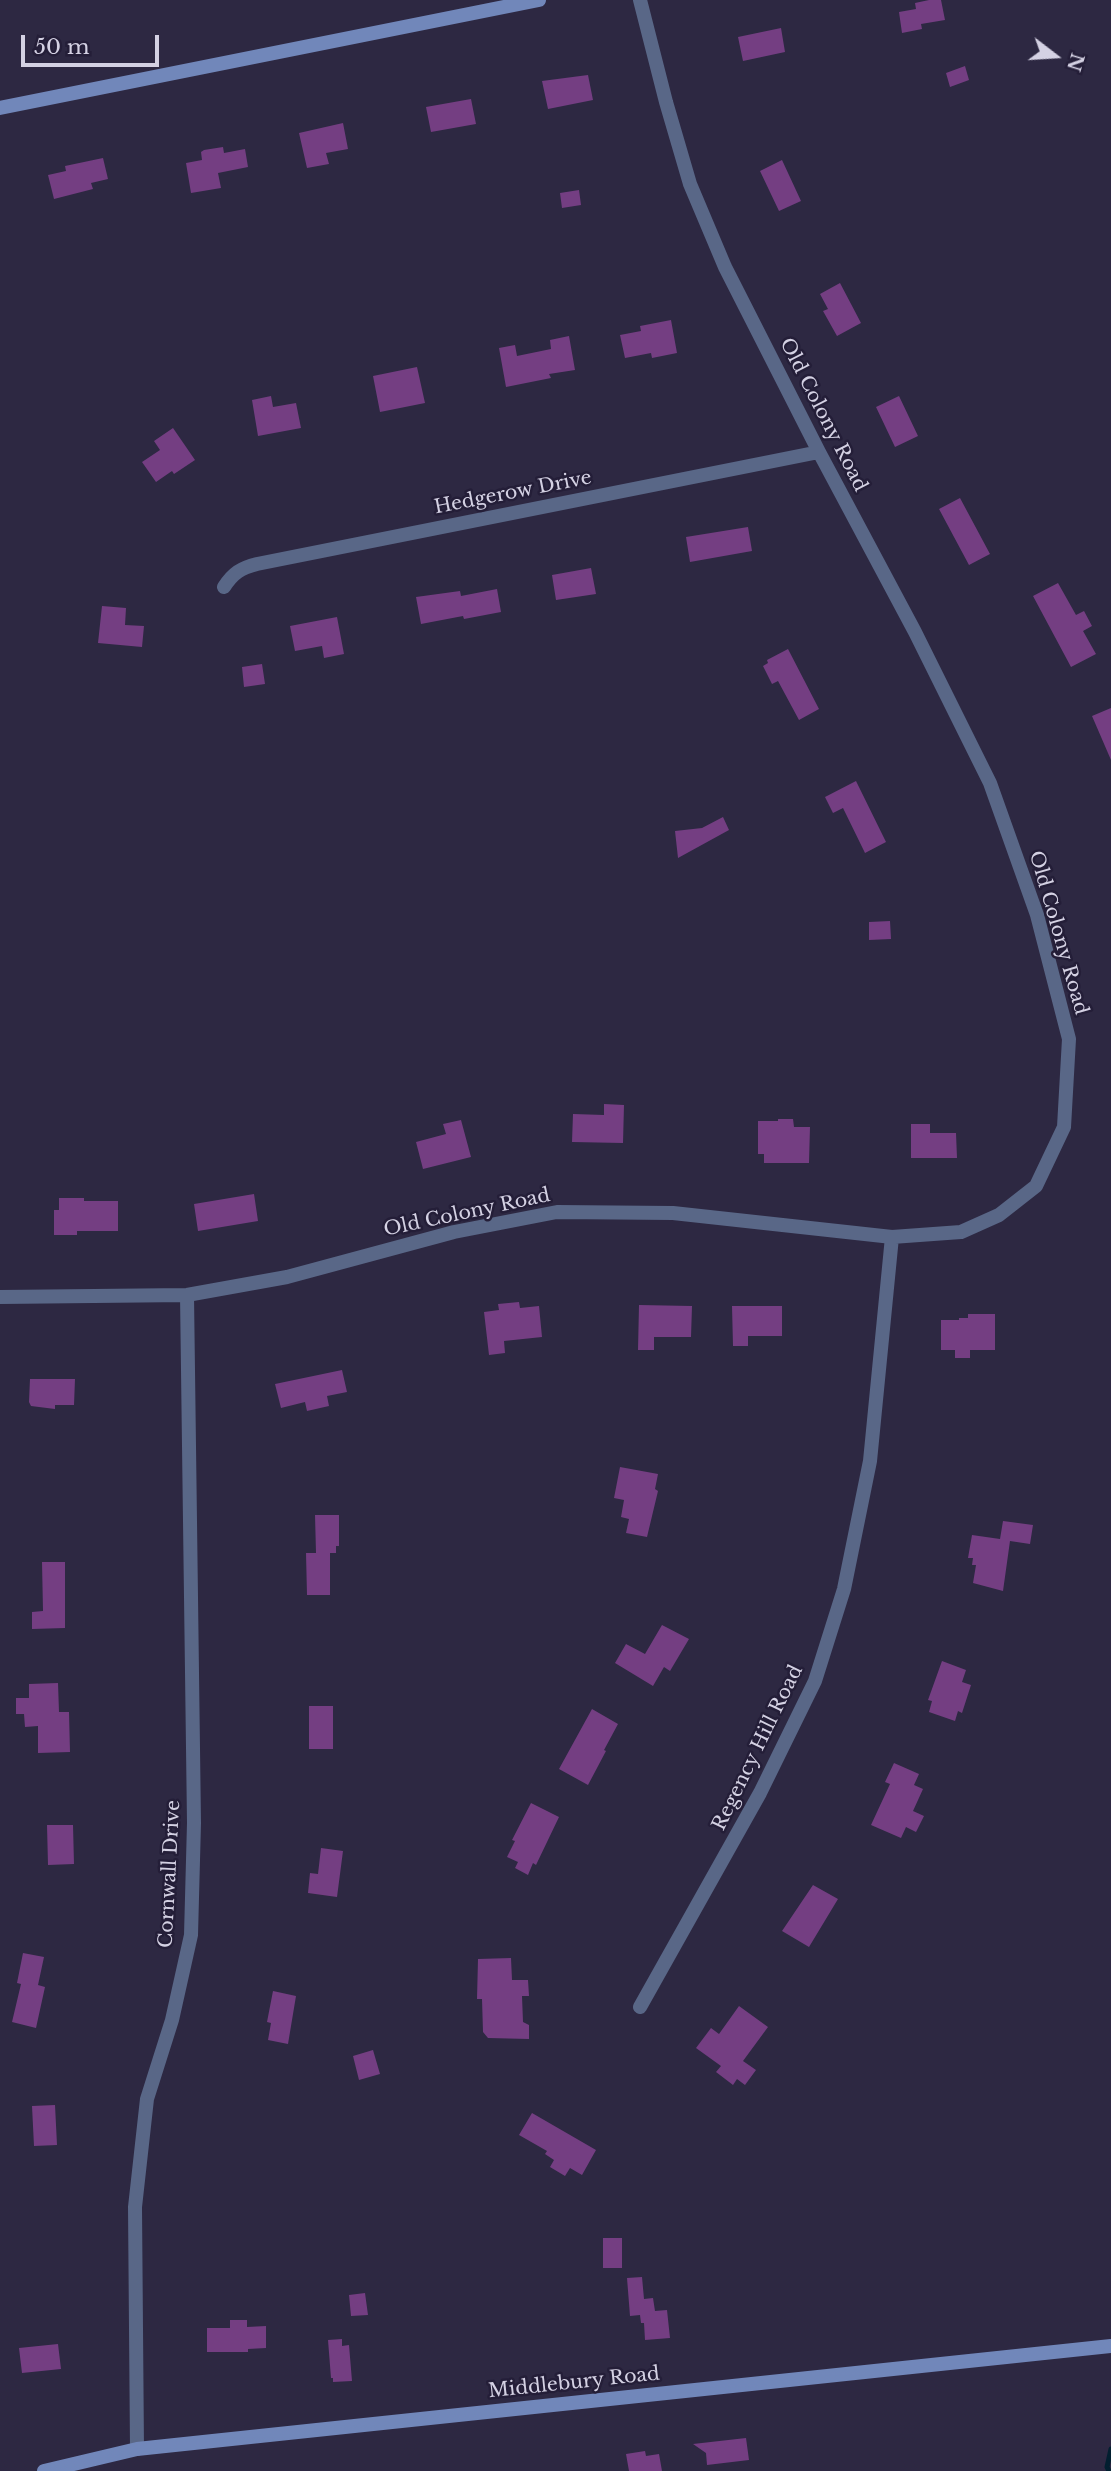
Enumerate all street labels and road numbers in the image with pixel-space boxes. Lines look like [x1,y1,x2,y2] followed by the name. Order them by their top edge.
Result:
[774,334,872,496] street label: Old Colony Road
[432,467,594,519] street label: Hedgerow Drive
[1024,848,1092,1018] street label: Old Colony Road
[382,1184,552,1242] street label: Old Colony Road
[708,1662,808,1834] street label: Regency Hill Road
[155,1799,185,1949] street label: Cornwall Drive
[487,2363,661,2403] street label: Middlebury Road

